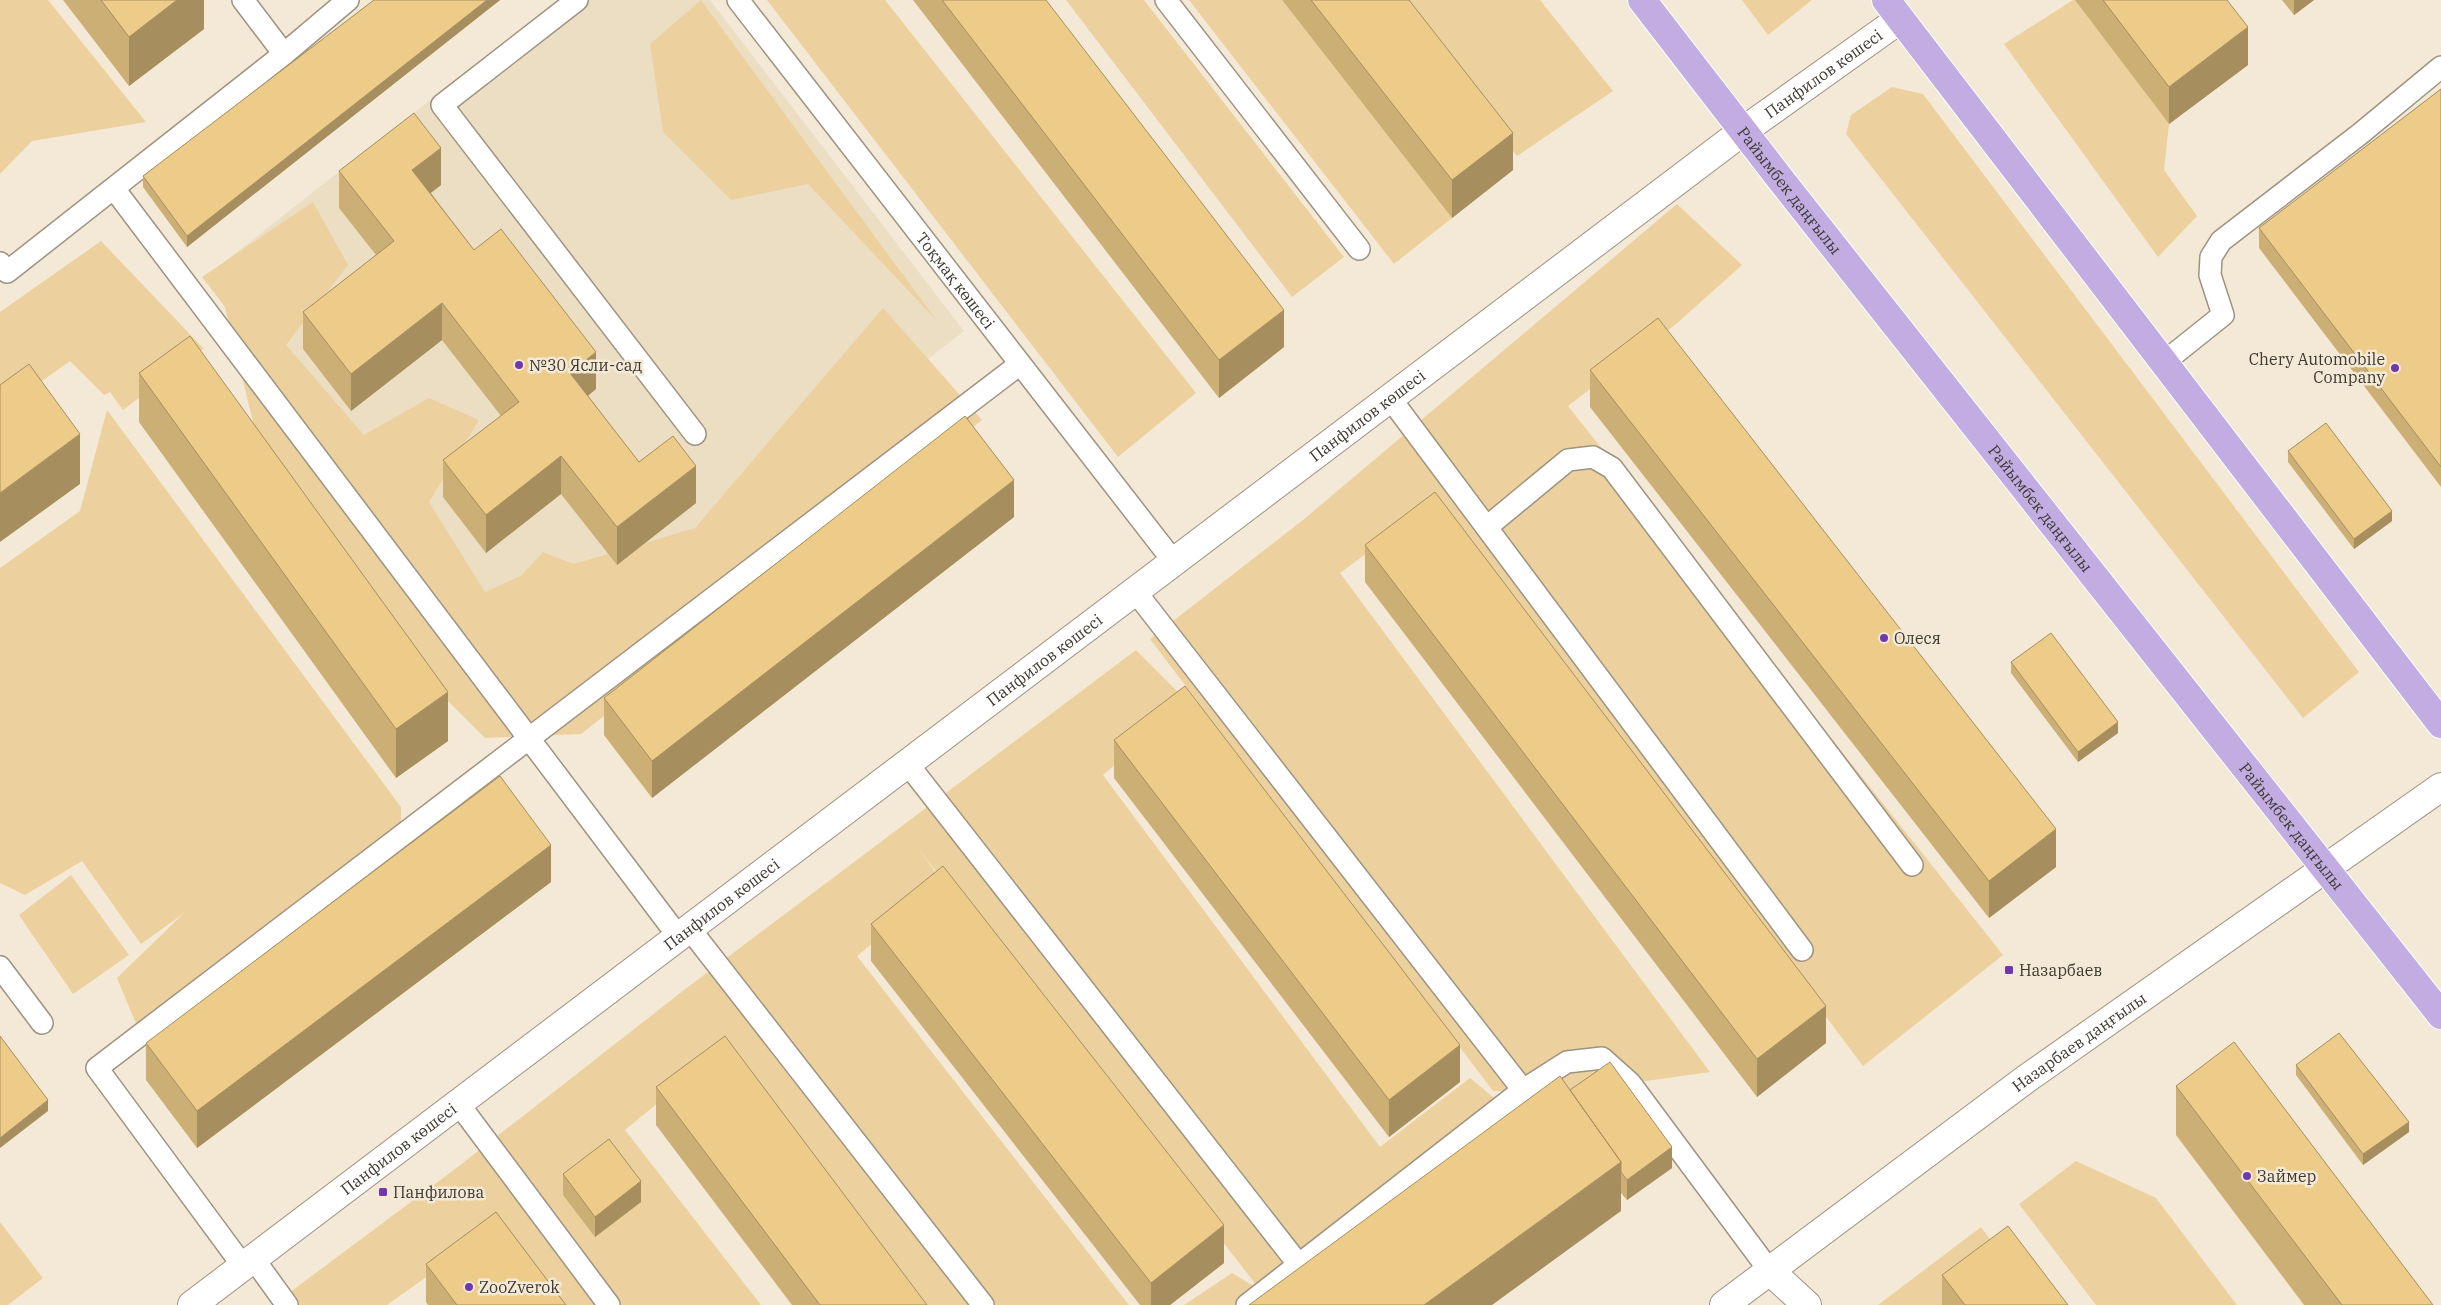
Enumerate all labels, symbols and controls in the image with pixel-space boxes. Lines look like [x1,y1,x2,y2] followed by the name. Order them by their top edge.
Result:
[1761,25,1886,122] street label: Панфилов көшесі
[1733,122,1846,259] street label: Райымбек даңғылы
[912,228,999,333] street label: Тоқмақ көшесі
[2249,349,2385,387] place label: Chery Automobile Company
[529,355,643,375] place label: №30 Ясли-сад
[513,359,525,371] marker: №30 Ясли-сад
[2389,362,2401,374] marker: Chery Automobile Company
[1305,365,1429,466] street label: Панфилов көшесі
[1984,441,2097,576] street label: Райымбек даңғылы
[982,610,1106,710] street label: Панфилов көшесі
[1894,628,1941,648] place label: Олеся
[1878,632,1890,644] marker: Олеся
[2235,758,2348,894] street label: Райымбек даңғылы
[659,854,783,955] street label: Панфилов көшесі
[2019,960,2102,980] place label: Назарбаев
[2003,964,2015,976] marker: Назарбаев
[2008,988,2150,1096] street label: Назарбаев даңғылы
[337,1098,460,1199] street label: Панфилов көшесі
[2257,1166,2317,1186] place label: Займер
[2241,1170,2253,1182] marker: Займер
[393,1182,485,1202] place label: Панфилова
[377,1186,389,1198] marker: Панфилова
[479,1277,560,1297] place label: ZooZverok
[463,1281,475,1293] marker: ZooZverok

